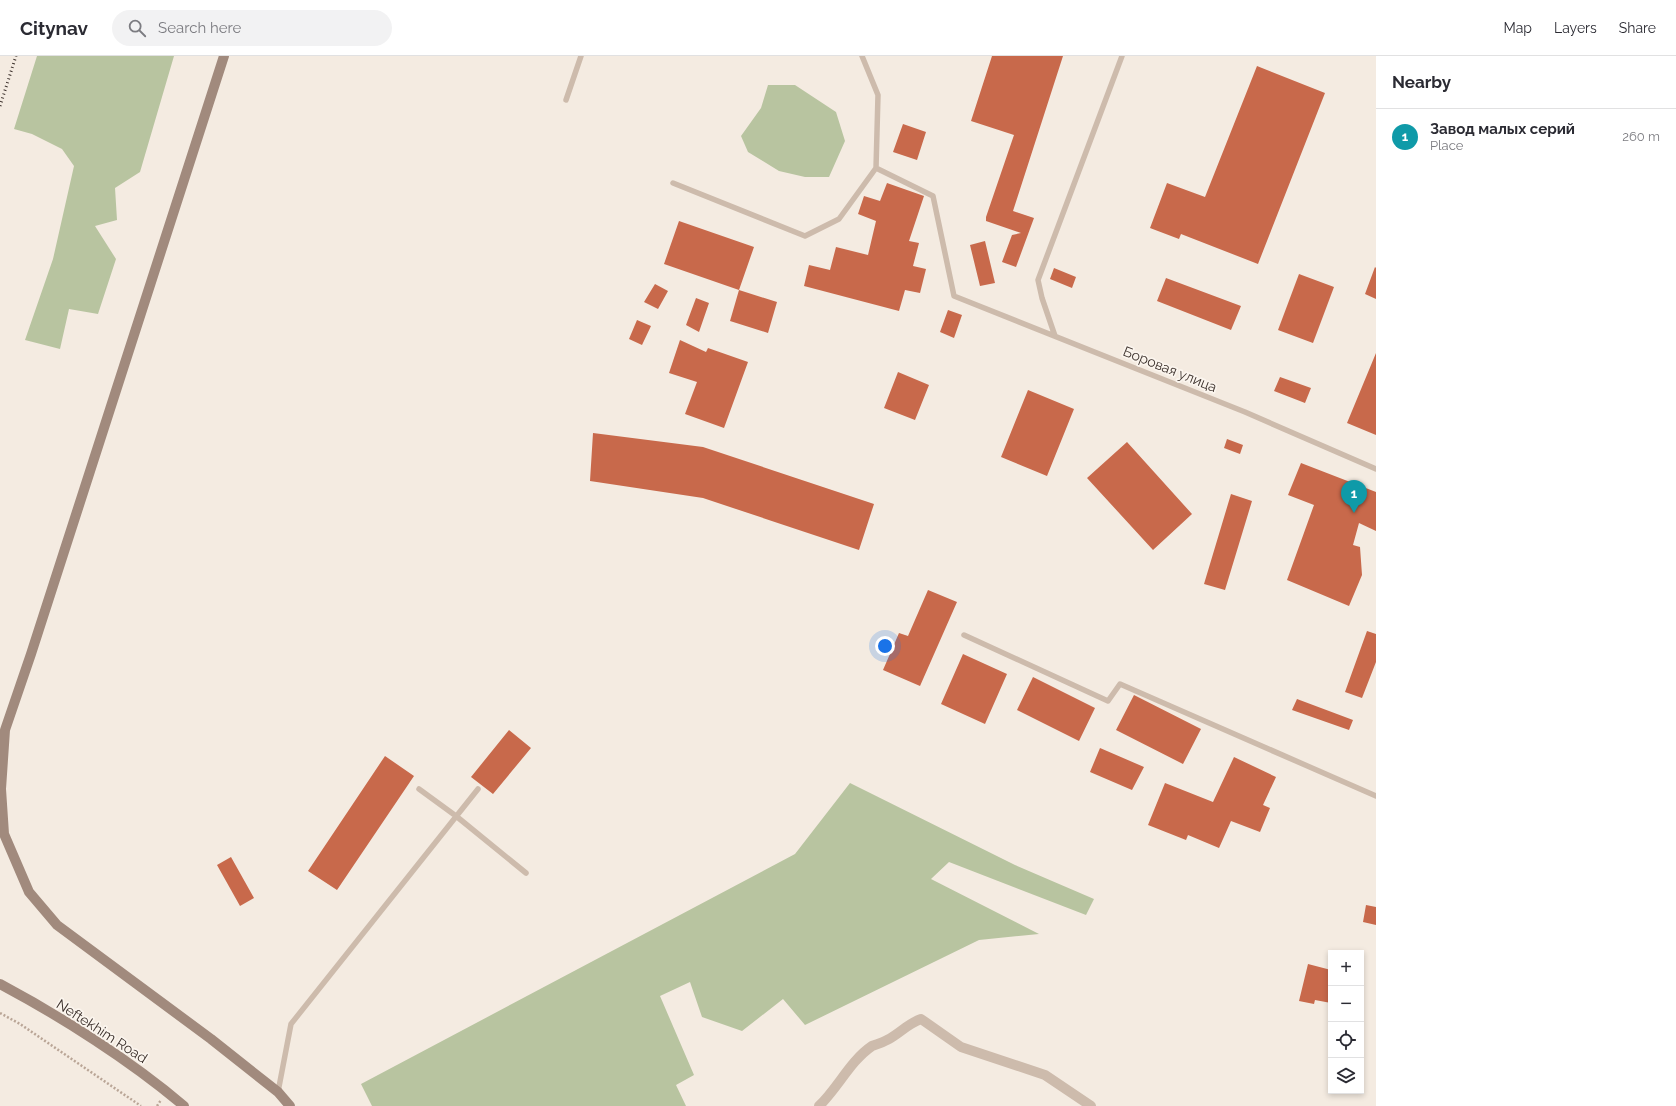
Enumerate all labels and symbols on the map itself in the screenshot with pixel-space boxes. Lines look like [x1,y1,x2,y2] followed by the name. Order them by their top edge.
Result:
[1121,343,1219,395] street label: Боровая улица
[1341,480,1367,513] pin: 1
[875,636,895,656] your location
[54,996,150,1066] street label: Neftekhim Road

